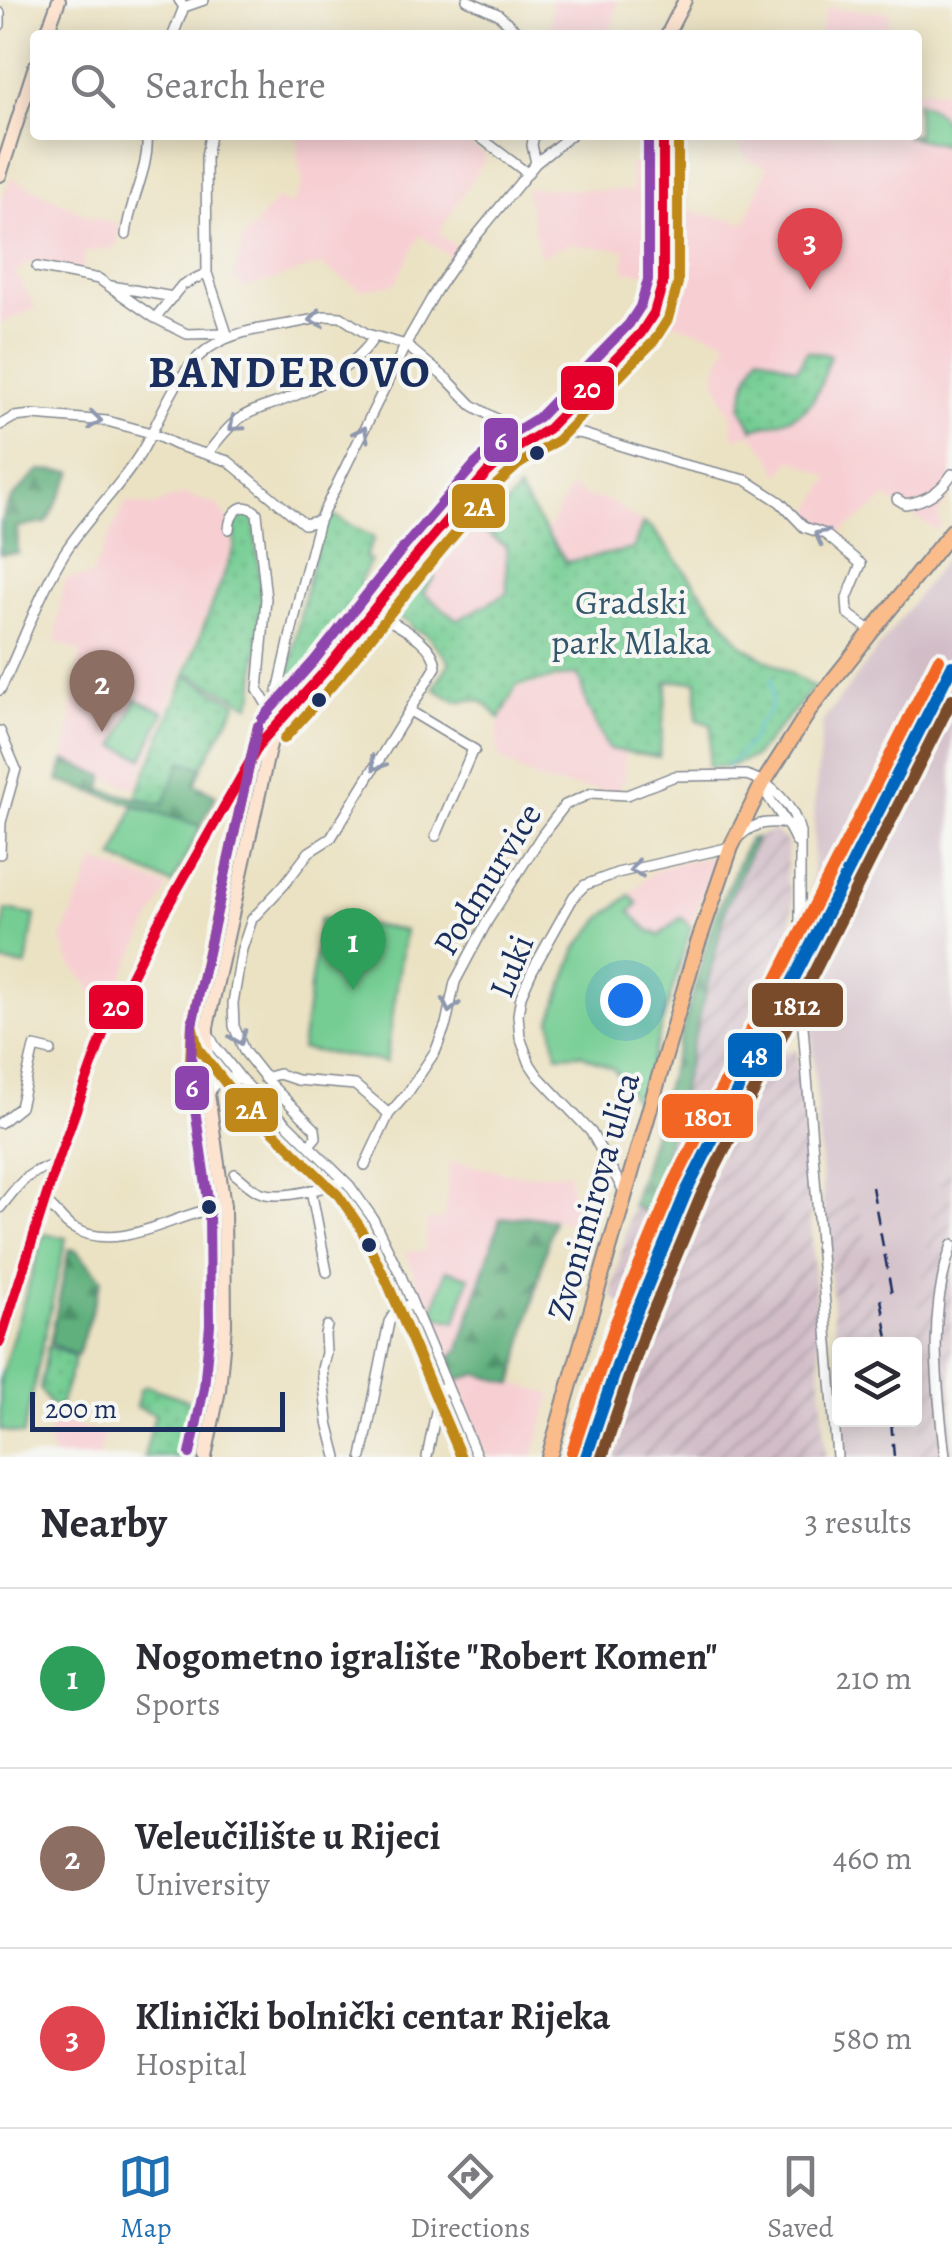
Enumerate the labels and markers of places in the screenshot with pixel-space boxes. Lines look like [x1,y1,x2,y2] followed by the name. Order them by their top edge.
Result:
[778,208,842,290] pin: 3
[527,443,547,463] unlabelled marker
[70,650,134,732] pin: 2
[309,690,329,710] unlabelled marker
[320,908,386,990] pin: 1
[199,1197,219,1217] unlabelled marker
[359,1235,379,1255] unlabelled marker

